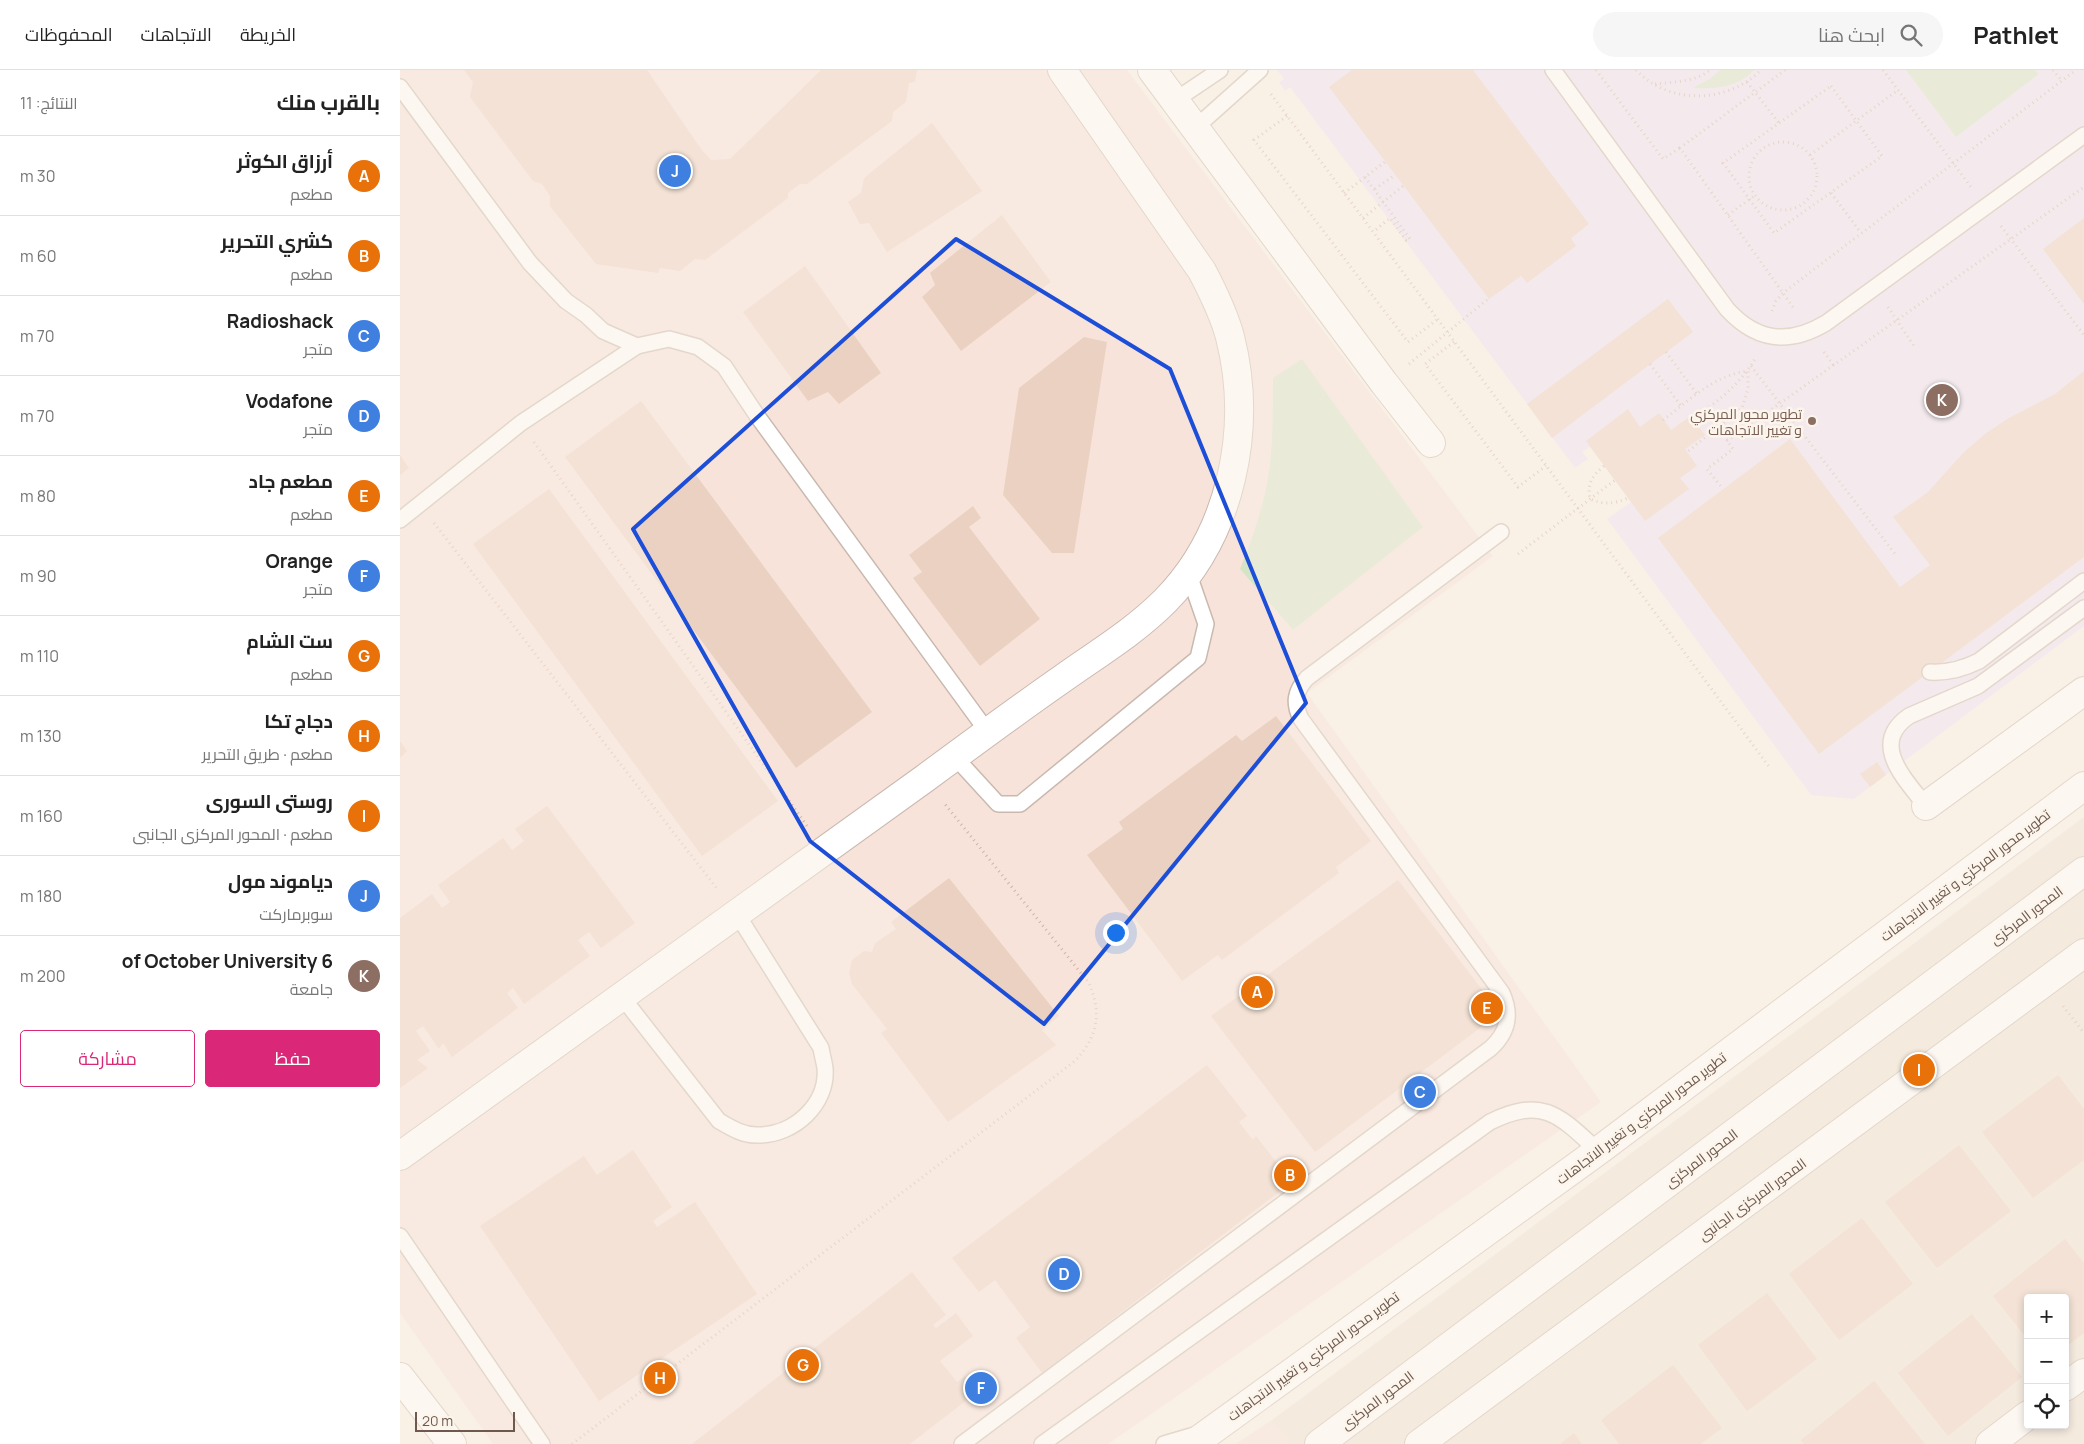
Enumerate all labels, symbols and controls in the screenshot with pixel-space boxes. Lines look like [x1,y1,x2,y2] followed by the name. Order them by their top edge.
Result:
[1593,12,1943,57] search box
[1973,18,2059,51] text: Pathlet
[1897,21,1925,49] icon: search
[25,22,113,46] text: المحفوظات
[141,22,212,46] text: الاتجاهات
[240,22,296,46] text: الخريطة
[1818,22,1885,48] text: ابحث هنا
[277,88,380,116] text: بالقرب منك
[20,92,78,114] text: النتائج: 11
[237,148,333,174] text: أرزاق الكوثر
[659,152,691,190] pin: J
[20,165,55,187] text: 30 m
[359,165,369,187] text: A
[290,183,333,205] text: مطعم
[221,228,333,254] text: كشري التحرير
[20,245,56,267] text: 60 m
[359,245,369,267] text: B
[290,263,333,285] text: مطعم
[227,308,333,334] text: Radioshack
[20,325,55,347] text: 70 m
[358,325,370,347] text: C
[304,338,333,360] text: متجر
[1926,381,1958,419] pin: K
[246,388,333,414] text: Vodafone
[1690,404,1802,439] place label: تطوير محور المركزي و تغيير الاتجاهات
[20,405,55,427] text: 70 m
[358,405,370,427] text: D
[1806,415,1818,427] marker: تطوير محور المركزي و تغيير الاتجاهات
[304,418,333,440] text: متجر
[249,468,333,494] text: مطعم جاد
[20,485,56,507] text: 80 m
[359,485,369,507] text: E
[290,503,333,525] text: مطعم
[265,548,333,574] text: Orange
[20,565,56,587] text: 90 m
[360,565,368,587] text: F
[304,578,333,600] text: متجر
[246,628,333,654] text: ست الشام
[20,645,59,667] text: 110 m
[358,645,370,667] text: G
[290,663,333,685] text: مطعم
[264,708,333,734] text: دجاج تكا
[20,725,62,747] text: 130 m
[358,725,370,747] text: H
[202,743,333,765] text: مطعم · طريق التحرير
[206,788,333,814] text: روستى السورى
[20,805,63,827] text: 160 m
[362,805,366,827] text: I
[1876,805,2056,948] street label: تطوير محور المركزي و تغيير الاتجاهات
[132,823,333,845] text: مطعم · المحور المركزى الجانبى
[228,868,333,894] text: دياموند مول
[1986,881,2066,949] street label: المحور المركزى
[20,885,62,907] text: 180 m
[360,885,368,907] text: J
[259,903,333,925] text: سوبرماركت
[1103,920,1129,946] your location
[122,948,333,974] text: 6 of October University
[20,965,65,987] text: 200 m
[359,965,369,987] text: K
[1241,973,1273,1011] pin: A
[290,978,333,1000] text: جامعة
[1471,989,1503,1027] pin: E
[20,1030,195,1087] button: مشاركة
[205,1030,380,1087] button: حفظ
[1552,1048,1732,1191] street label: تطوير محور المركزي و تغيير الاتجاهات
[1903,1051,1935,1089] pin: I
[1404,1073,1436,1111] pin: C
[1661,1124,1741,1192] street label: المحور المركزى
[1694,1153,1810,1245] street label: المحور المركزى الجانبى
[1274,1156,1306,1194] pin: B
[1048,1255,1080,1293] pin: D
[1223,1287,1405,1427] street label: تطوير محور المركزي و تغيير الاتجاهات
[2024,1294,2069,1429] map controls
[2024,1294,2069,1339] button: +
[2024,1339,2069,1384] button: −
[787,1346,819,1384] pin: G
[644,1359,676,1397] pin: H
[1337,1366,1417,1434] street label: المحور المركزى
[965,1369,997,1407] pin: F
[2024,1384,2069,1429] button: locate
[415,1409,515,1432] scale bar
[422,1411,453,1430] text: 20 m

